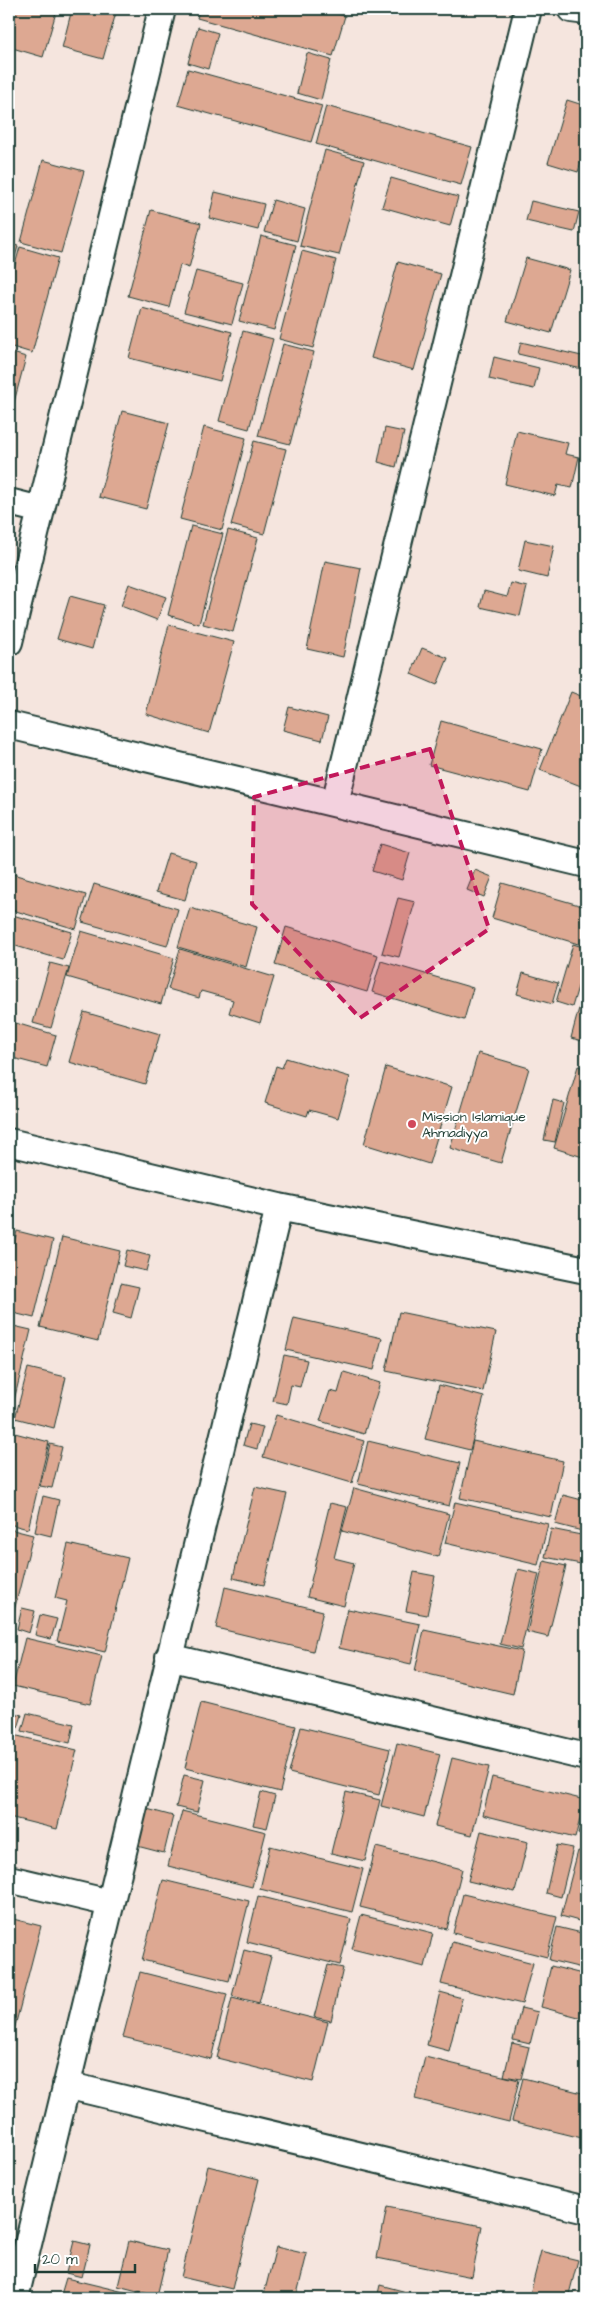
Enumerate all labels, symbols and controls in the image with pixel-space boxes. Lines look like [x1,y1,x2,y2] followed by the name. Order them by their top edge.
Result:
[422,1107,526,1143] place label: Mission Islamique Ahmadiyya
[406,1118,418,1130] marker: Mission Islamique Ahmadiyya
[35,2242,135,2274] scale bar
[42,2249,78,2270] text: 20 m

